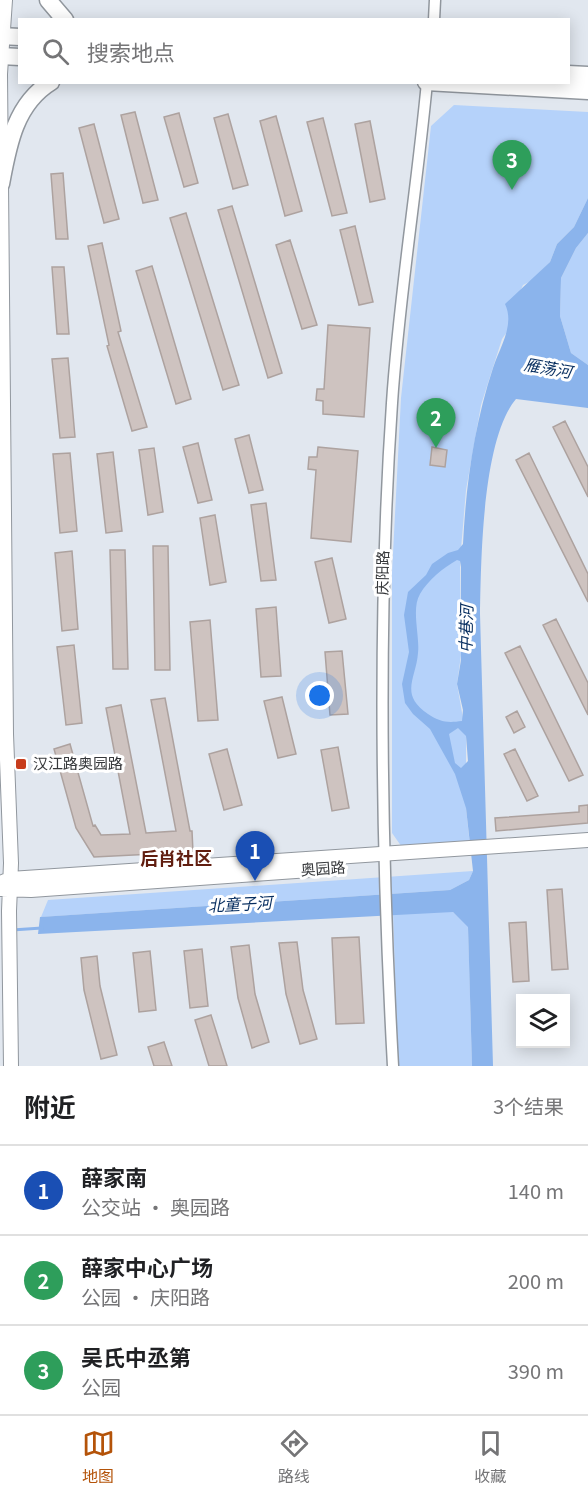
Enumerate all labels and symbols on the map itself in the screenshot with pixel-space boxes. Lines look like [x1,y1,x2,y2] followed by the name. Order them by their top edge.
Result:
[492,140,532,190] pin: 3
[522,351,577,384] water label: 雁荡河
[416,398,456,448] pin: 2
[371,550,392,596] street label: 庆阳路
[453,602,477,653] water label: 中巷河
[305,681,334,710] your location
[33,752,123,773] place label: 汉江路奥园路
[14,757,28,771] marker: 汉江路奥园路
[236,832,274,881] pin: 1
[140,844,212,870] district label: 后肖社区
[300,855,346,880] street label: 奥园路
[207,889,276,917] water label: 北童子河

